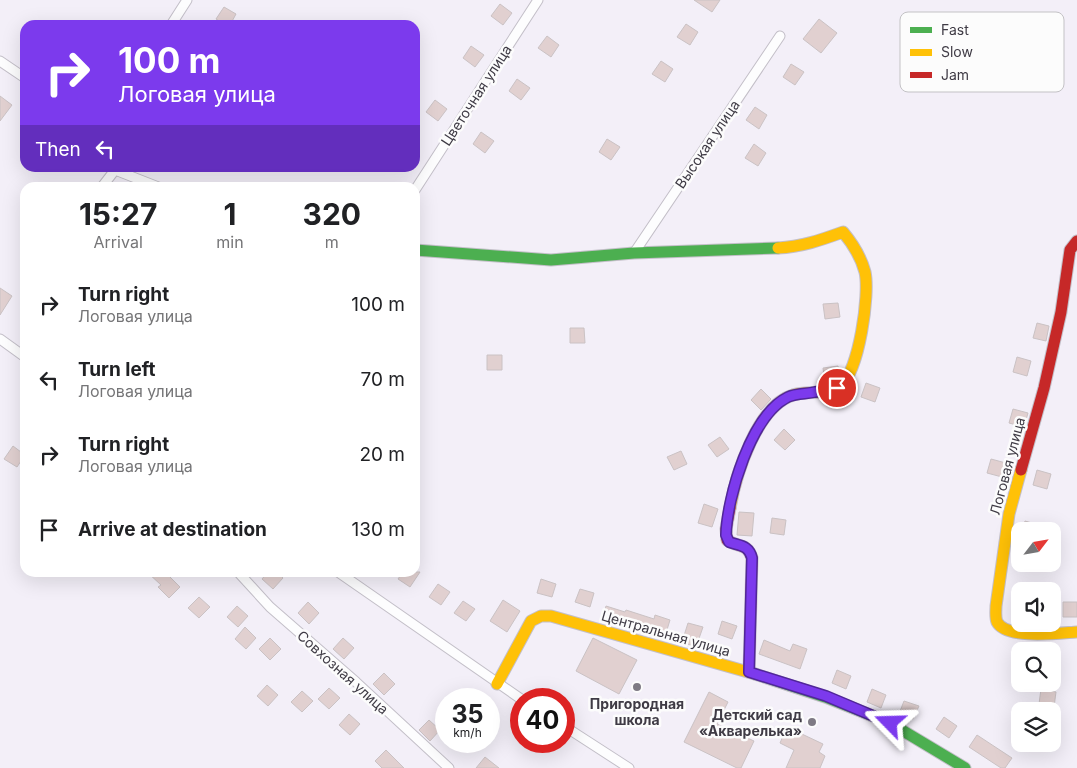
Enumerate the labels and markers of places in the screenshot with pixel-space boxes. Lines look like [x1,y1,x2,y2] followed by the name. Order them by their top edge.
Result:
[816,367,858,409] pin
[631,681,643,693] marker: Пригородная школа
[590,695,684,728] place label: Пригородная школа
[699,706,802,739] place label: Детский сад «Акварелька»
[806,716,818,728] marker: Детский сад «Акварелька»

